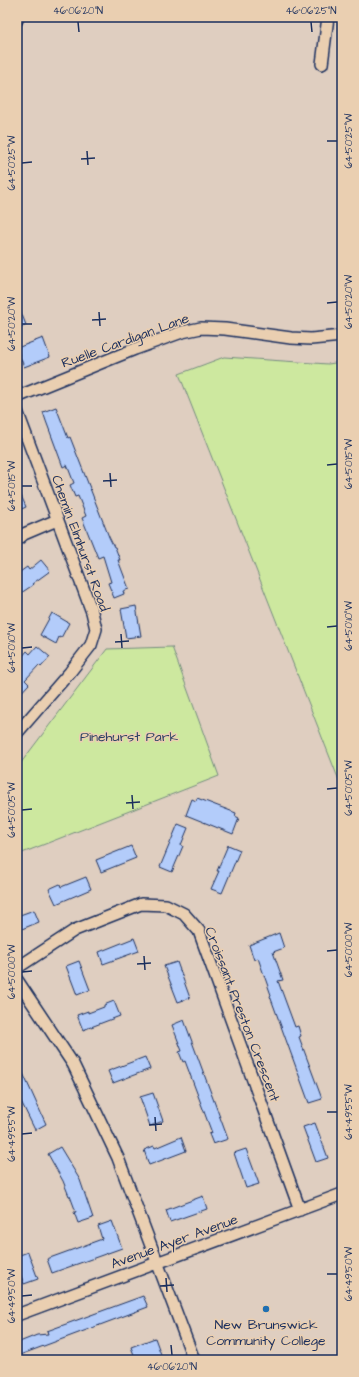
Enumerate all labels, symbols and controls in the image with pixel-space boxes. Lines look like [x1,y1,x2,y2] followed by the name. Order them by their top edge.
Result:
[53,4,103,18] text: 46°06'20"N
[286,4,336,18] text: 46°06'25"N
[342,113,356,168] text: 64°50'25"W
[5,135,19,190] text: 64°50'25"W
[342,274,356,329] text: 64°50'20"W
[5,296,19,351] text: 64°50'20"W
[59,308,192,373] street label: Ruelle Cardigan Lane
[342,438,356,489] text: 64°50'15"W
[5,460,19,511] text: 64°50'15"W
[46,472,114,614] street label: Chemin Elmhurst Road
[342,601,356,651] text: 64°50'10"W
[5,623,19,673] text: 64°50'10"W
[80,727,178,747] park label: Pinehurst Park
[342,760,356,816] text: 64°50'05"W
[5,782,19,838] text: 64°50'05"W
[342,922,356,977] text: 64°50'00"W
[199,924,285,1105] street label: Croissant Preston Crescent
[5,944,19,999] text: 64°50'00"W
[342,1084,356,1140] text: 64°49'55"W
[5,1106,19,1162] text: 64°49'55"W
[108,1209,241,1274] street label: Avenue Ayer Avenue
[342,1246,356,1301] text: 64°49'50"W
[5,1268,19,1323] text: 64°49'50"W
[261,1304,271,1314] marker: New Brunswick Community College
[206,1315,326,1351] place label: New Brunswick Community College
[147,1360,197,1374] text: 46°06'20"N

